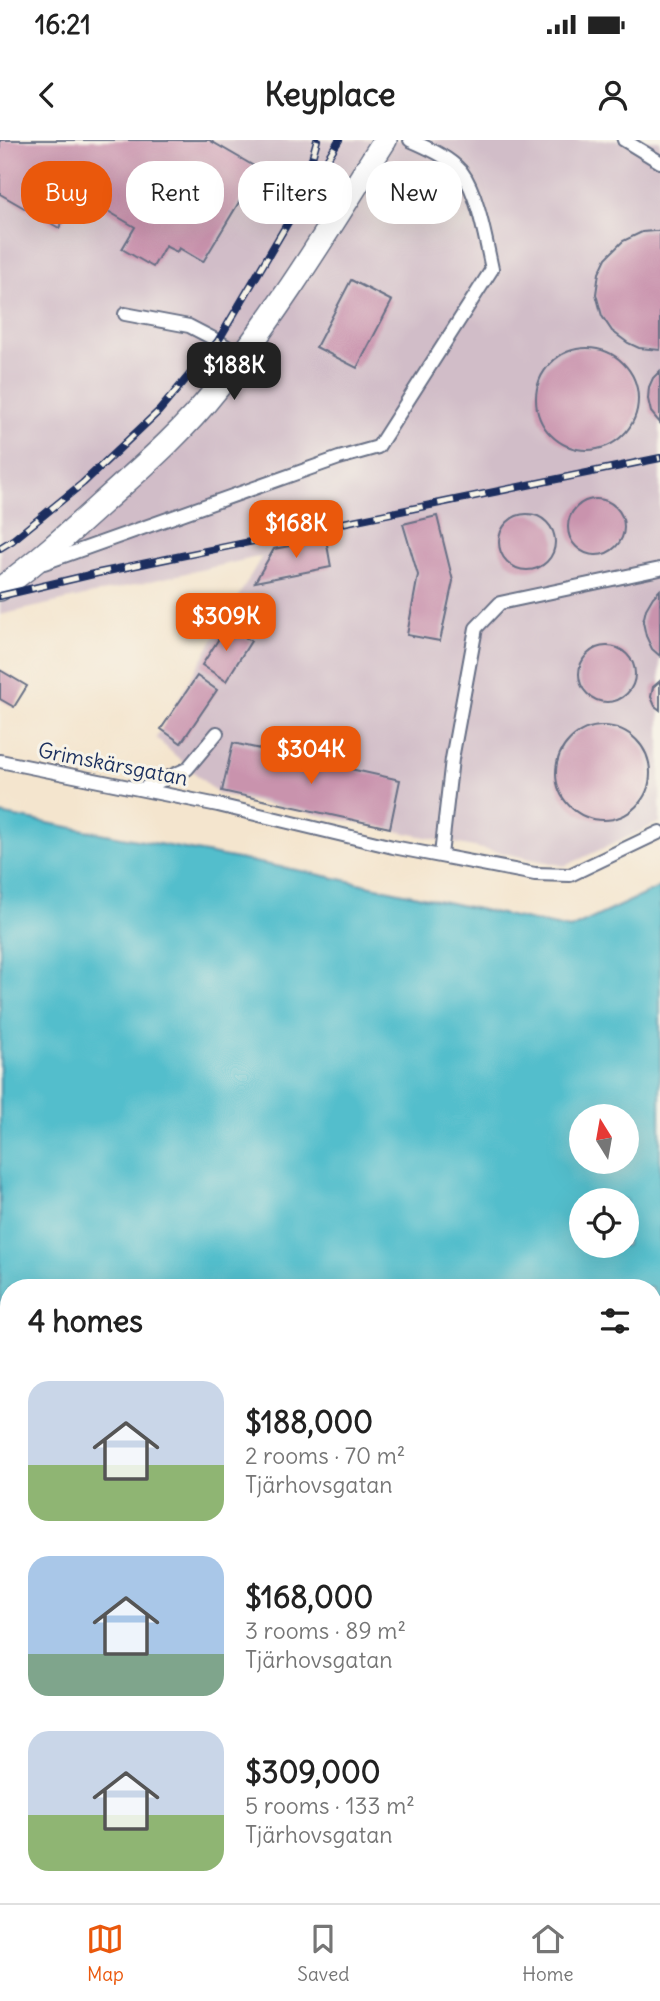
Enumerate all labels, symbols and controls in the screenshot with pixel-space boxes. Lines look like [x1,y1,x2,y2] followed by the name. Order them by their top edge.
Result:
[35,8,91,41] text: 16:21
[265,74,395,115] text: Keyplace
[28,76,66,114] icon: back
[594,76,632,114] icon: person
[21,161,112,224] chip: Buy
[126,161,224,224] chip: Rent
[238,161,352,224] chip: Filters
[366,161,462,224] chip: New
[185,342,283,402] pin: $188K
[203,350,265,379] text: $188K
[247,500,345,560] pin: $168K
[265,508,327,537] text: $168K
[177,594,275,653] pin: $309K
[192,601,260,630] text: $309K
[262,726,360,786] pin: $304K
[277,734,345,763] text: $304K
[36,736,190,792] street label: Grimskärsgatan
[569,1104,639,1174] north arrow
[569,1104,639,1258] map controls
[569,1188,639,1258] button: locate
[28,1302,143,1340] text: 4 homes
[596,1302,634,1340] icon: filters
[245,1403,373,1441] text: $188,000
[84,1409,168,1493] icon: home
[245,1441,405,1470] text: 2 rooms · 70 m²
[245,1470,393,1499] text: Tjärhovsgatan
[245,1578,373,1616] text: $168,000
[84,1584,168,1668] icon: home
[245,1616,406,1645] text: 3 rooms · 89 m²
[245,1645,393,1674] text: Tjärhovsgatan
[245,1753,381,1791] text: $309,000
[84,1759,168,1843] icon: home
[245,1791,415,1820] text: 5 rooms · 133 m²
[245,1820,393,1849] text: Tjärhovsgatan
[86,1920,124,1986] tab: Map
[297,1920,349,1986] tab: Saved
[522,1920,574,1986] tab: Home

